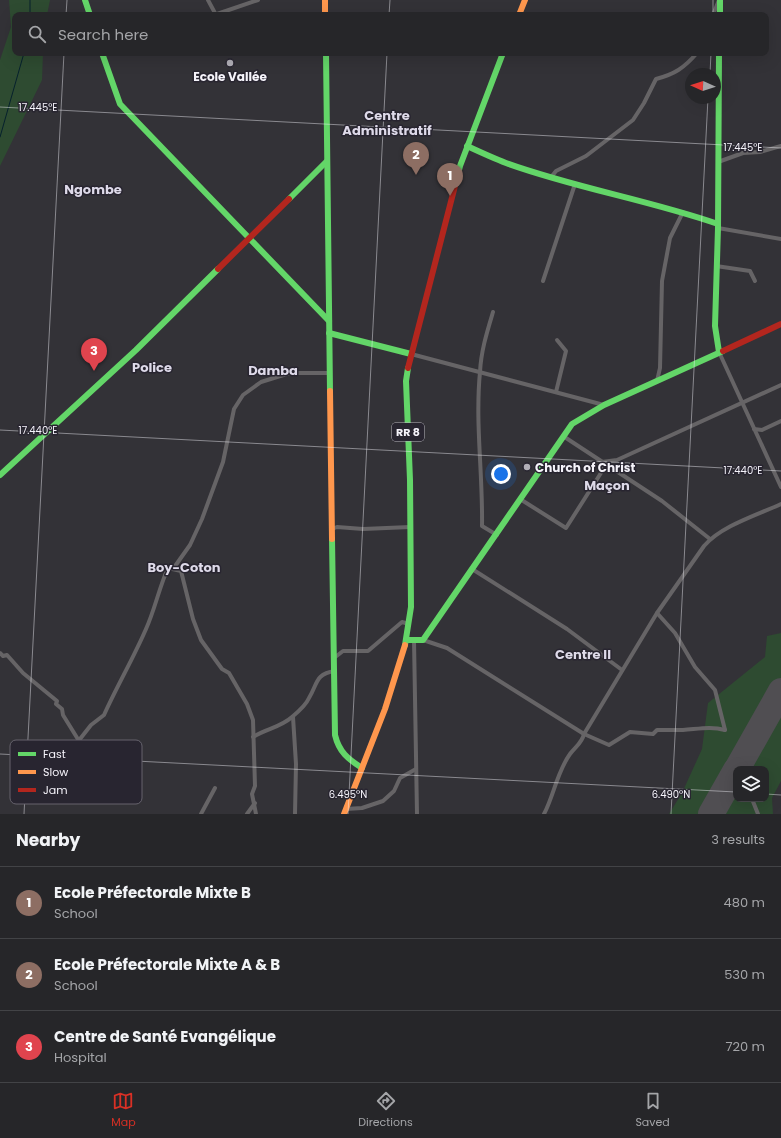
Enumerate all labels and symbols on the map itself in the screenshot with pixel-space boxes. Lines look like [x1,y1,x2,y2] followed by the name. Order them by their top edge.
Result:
[225,58,235,68] marker: Ecole Vallée
[193,68,267,85] place label: Ecole Vallée
[685,68,721,104] north arrow
[19,100,57,115] text: 17.445°E
[342,106,432,140] district label: Centre Administratif
[724,140,762,155] text: 17.445°E
[403,142,429,175] pin: 2
[437,163,463,196] pin: 1
[64,180,122,199] district label: Ngombe
[81,338,107,371] pin: 3
[132,358,172,377] district label: Police
[248,361,298,380] district label: Damba
[19,423,57,438] text: 17.440°E
[392,423,424,441] road number: RR 8
[535,459,635,476] place label: Church of Christ
[522,462,532,472] marker: Church of Christ
[724,463,762,478] text: 17.440°E
[491,464,511,484] your location
[584,476,630,495] district label: Maçon
[147,558,221,577] district label: Boy-Coton
[555,645,611,664] district label: Centre II
[10,740,142,804] legend
[43,746,66,762] text: Fast
[43,764,68,780] text: Slow
[43,782,68,798] text: Jam
[329,787,367,802] text: 6.495°N
[652,787,690,802] text: 6.490°N

